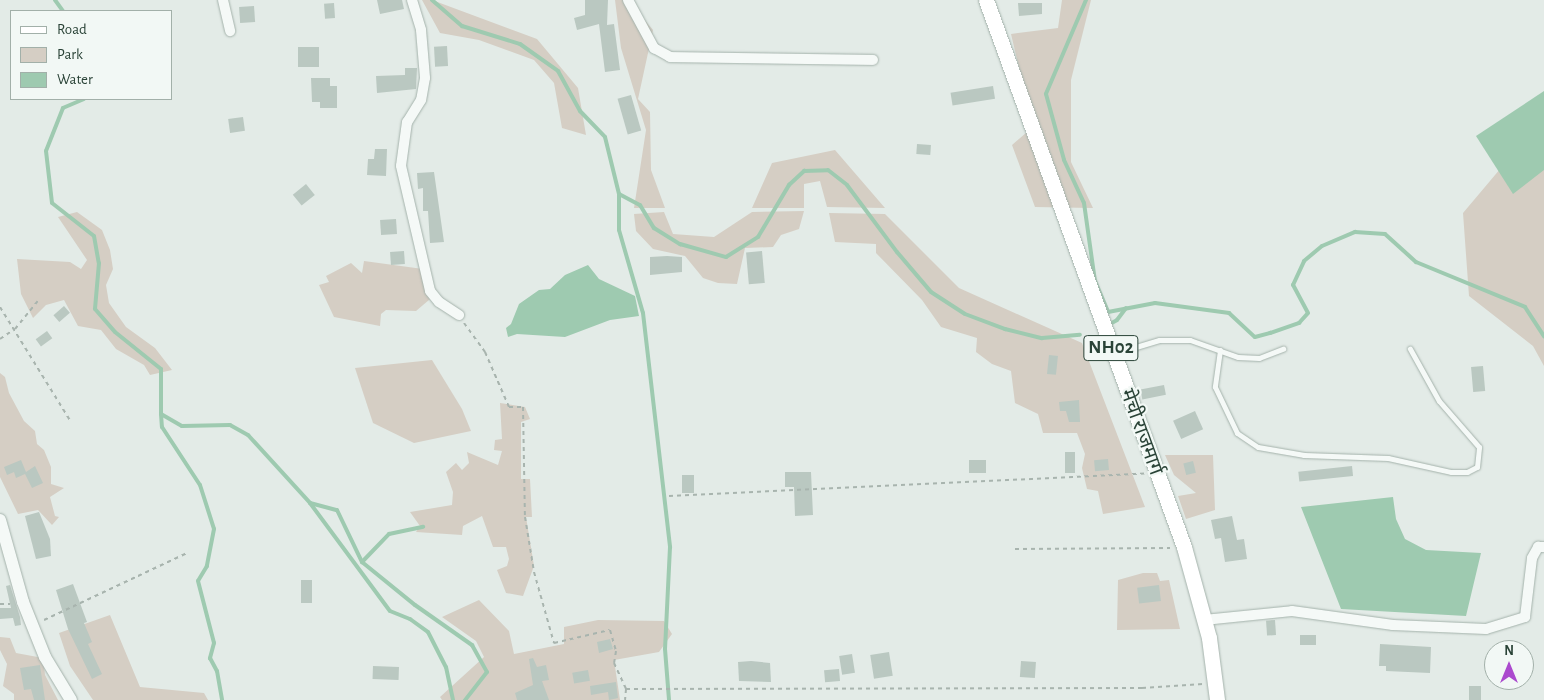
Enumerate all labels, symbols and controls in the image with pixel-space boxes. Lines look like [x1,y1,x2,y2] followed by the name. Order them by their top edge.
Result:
[10,10,172,100] legend
[57,22,87,37] text: Road
[57,47,83,62] text: Park
[57,72,93,87] text: Water
[1082,332,1140,364] road number: NH02
[1114,386,1168,478] street label: मेची राजमार्ग
[1484,640,1534,690] north arrow
[1504,644,1514,658] text: N

